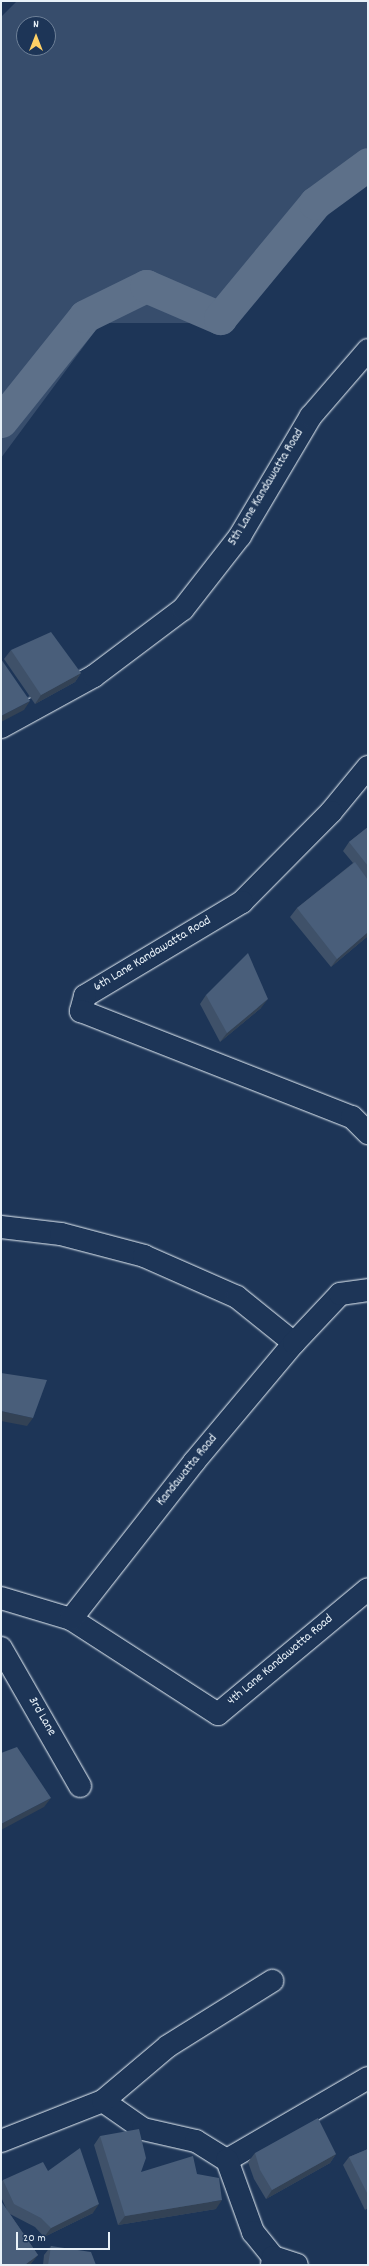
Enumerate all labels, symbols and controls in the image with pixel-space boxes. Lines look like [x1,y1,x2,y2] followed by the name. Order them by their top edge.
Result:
[16,16,56,56] north arrow
[33,17,39,33] text: N
[226,427,308,549] street label: 5th Lane Kandawatta Road
[92,914,214,996] street label: 6th Lane Kandawatta Road
[154,1432,222,1510] street label: Kandawatta Road
[225,1612,337,1710] street label: 4th Lane Kandawatta Road
[24,1695,58,1739] street label: 3rd Lane
[18,2224,112,2250] scale bar
[23,2230,46,2247] text: 20 m

